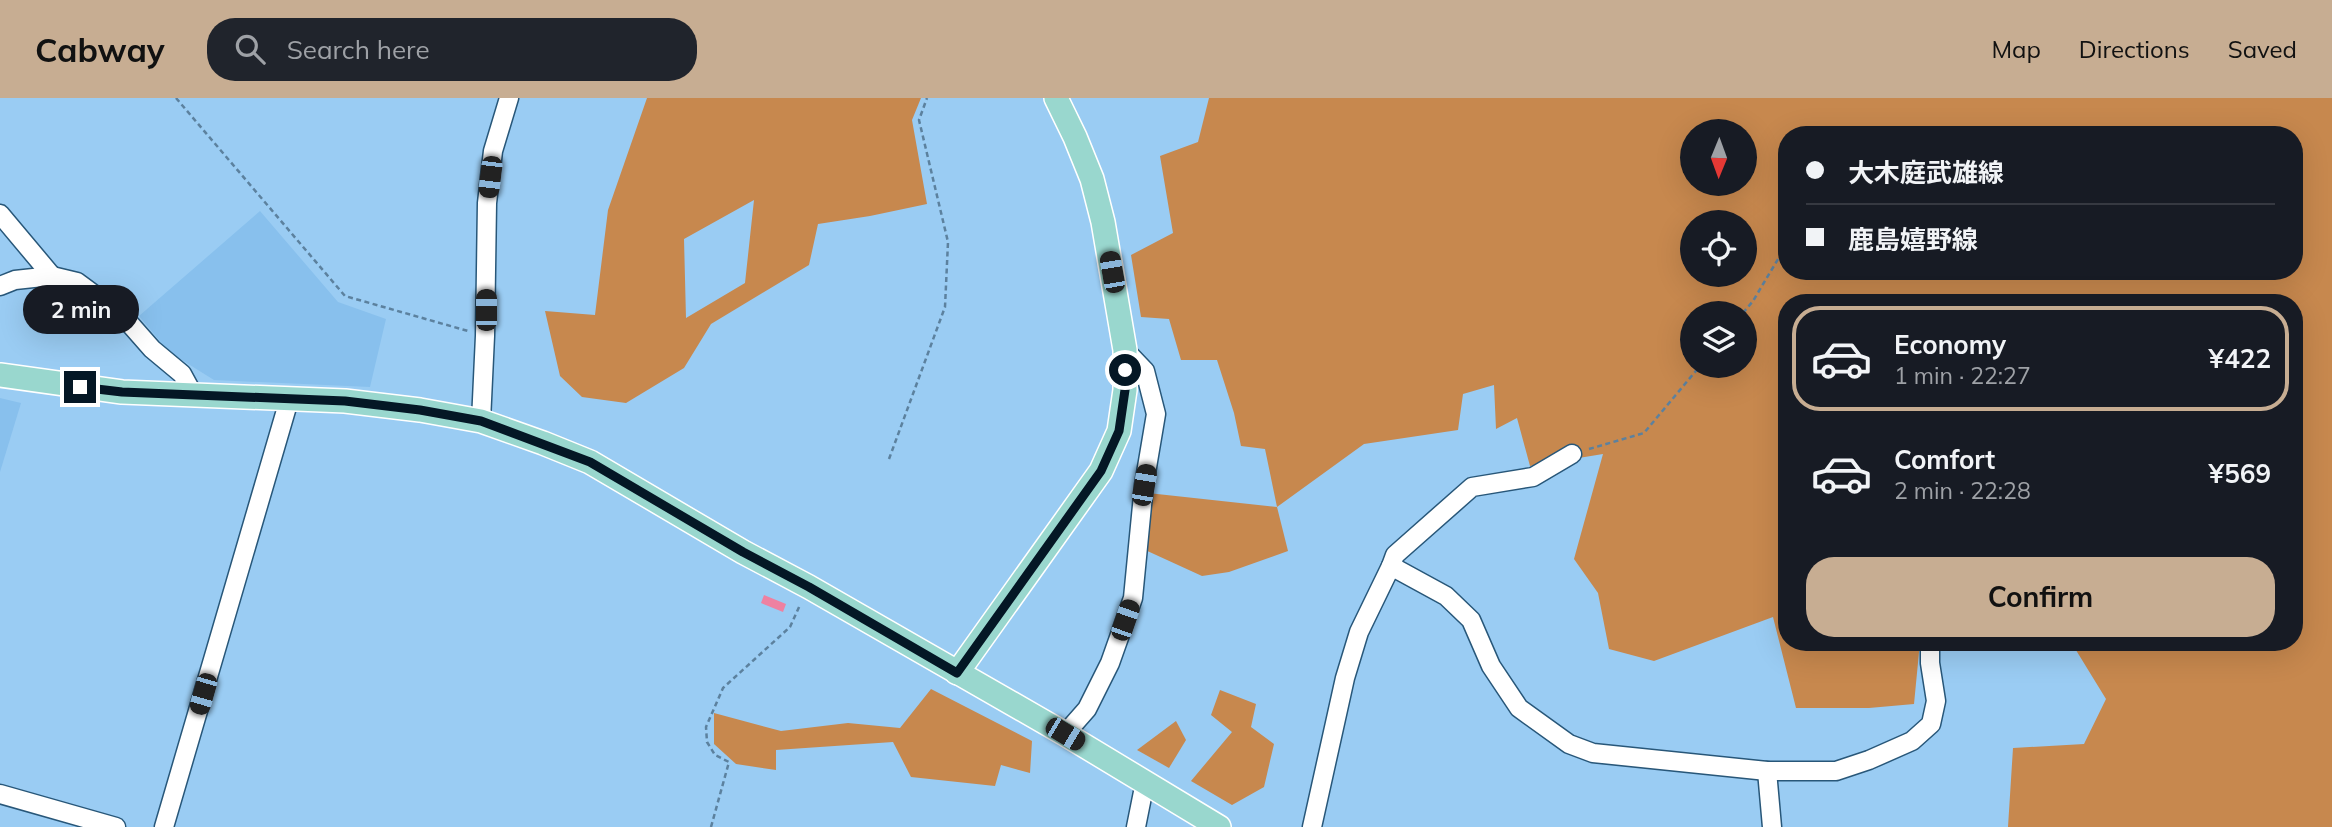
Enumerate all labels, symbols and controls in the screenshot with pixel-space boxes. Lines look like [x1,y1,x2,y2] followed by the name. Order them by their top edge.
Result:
[207,18,697,81] search box
[35,29,165,70] text: Cabway
[231,30,269,68] icon: search
[287,33,430,66] text: Search here
[1991,34,2041,64] text: Map
[2079,34,2190,64] text: Directions
[2228,34,2297,64] text: Saved
[1680,119,1757,196] north arrow
[1680,119,1757,378] map controls
[478,155,503,199] car
[1848,156,2004,189] text: 大木庭武雄線
[1680,210,1757,287] button: locate
[1848,223,1978,256] text: 鹿島嬉野線
[1099,249,1126,295] car
[22,286,138,334] callout: 2 min
[476,289,497,331] car
[51,295,111,324] text: 2 min
[1680,301,1757,378] button: layers
[1810,327,1873,390] icon: car
[1894,328,2006,361] text: Economy
[2209,342,2271,375] text: ¥422
[1109,354,1141,386] route start
[1894,361,2031,390] text: 1 min · 22:27
[64,371,96,403] route end
[1810,442,1873,505] icon: car
[1894,443,1995,476] text: Comfort
[2209,457,2271,490] text: ¥569
[1131,462,1158,508] car
[1894,476,2031,505] text: 2 min · 22:28
[1806,557,2275,637] button: Confirm
[1109,597,1142,643] car
[188,671,219,717] car
[1042,714,1089,754] car

